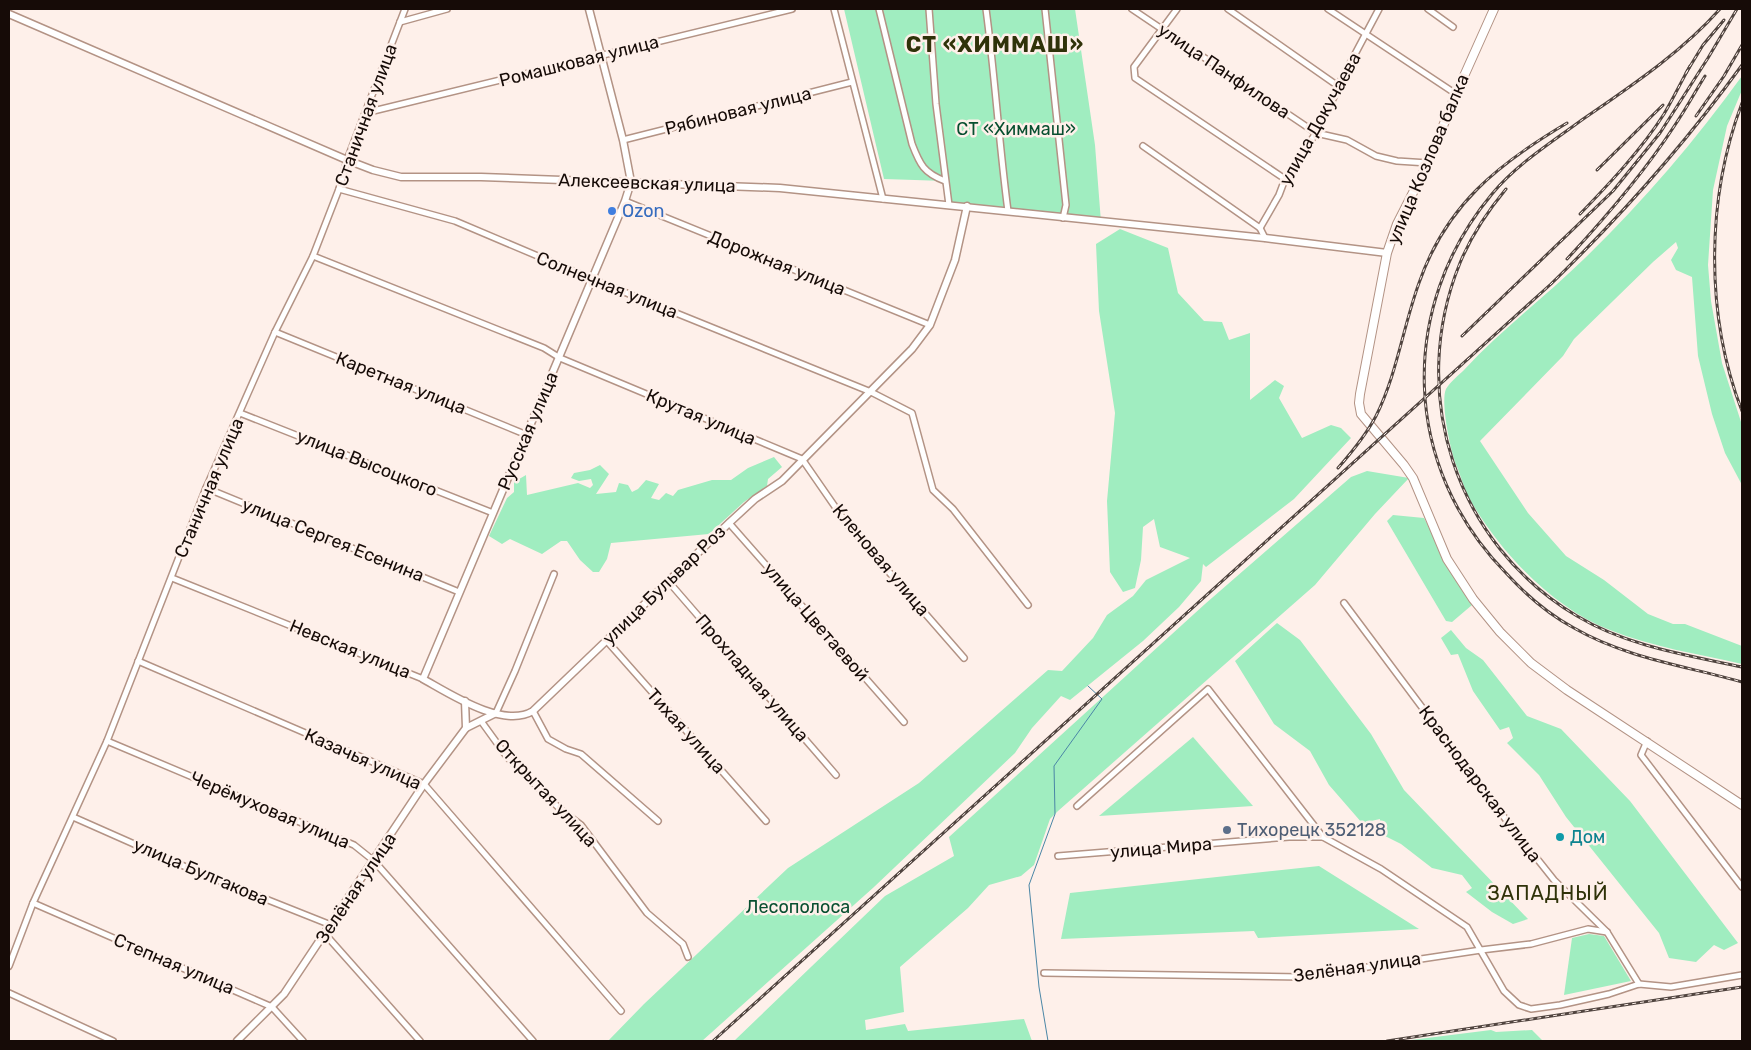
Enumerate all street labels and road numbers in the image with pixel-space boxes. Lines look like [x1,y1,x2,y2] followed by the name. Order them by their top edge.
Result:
[1154,19,1294,123] street label: улица Панфилова
[497,31,661,91] street label: Ромашковая улица
[330,41,402,189] street label: Станичная улица
[1274,49,1366,189] street label: улица Докучаева
[1382,71,1474,247] street label: улица Козлова балка
[663,82,813,140] street label: Рябиновая улица
[558,169,736,197] street label: Алексеевская улица
[705,226,849,300] street label: Дорожная улица
[533,247,681,323] street label: Солнечная улица
[333,347,469,419] street label: Каретная улица
[493,368,563,494] street label: Русская улица
[643,384,759,450] street label: Крутая улица
[170,415,248,561] street label: Станичная улица
[293,425,441,501] street label: улица Высоцкого
[239,493,427,587] street label: улица Сергея Есенина
[828,500,934,620] street label: Кленовая улица
[598,521,730,649] street label: улица Бульвар Роз
[758,558,874,686] street label: улица Цветаевой
[691,610,813,746] street label: Прохладная улица
[286,615,414,683] street label: Невская улица
[642,684,730,778] street label: Тихая улица
[1414,701,1546,867] street label: Краснодарская улица
[301,723,425,795] street label: Казачья улица
[490,734,602,852] street label: Открытая улица
[187,766,353,854] street label: Черёмуховая улица
[311,829,401,947] street label: Зелёная улица
[1109,833,1213,863] street label: улица Мира
[130,834,272,910] street label: улица Булгакова
[110,929,238,999] street label: Степная улица
[1292,947,1422,987] street label: Зелёная улица

